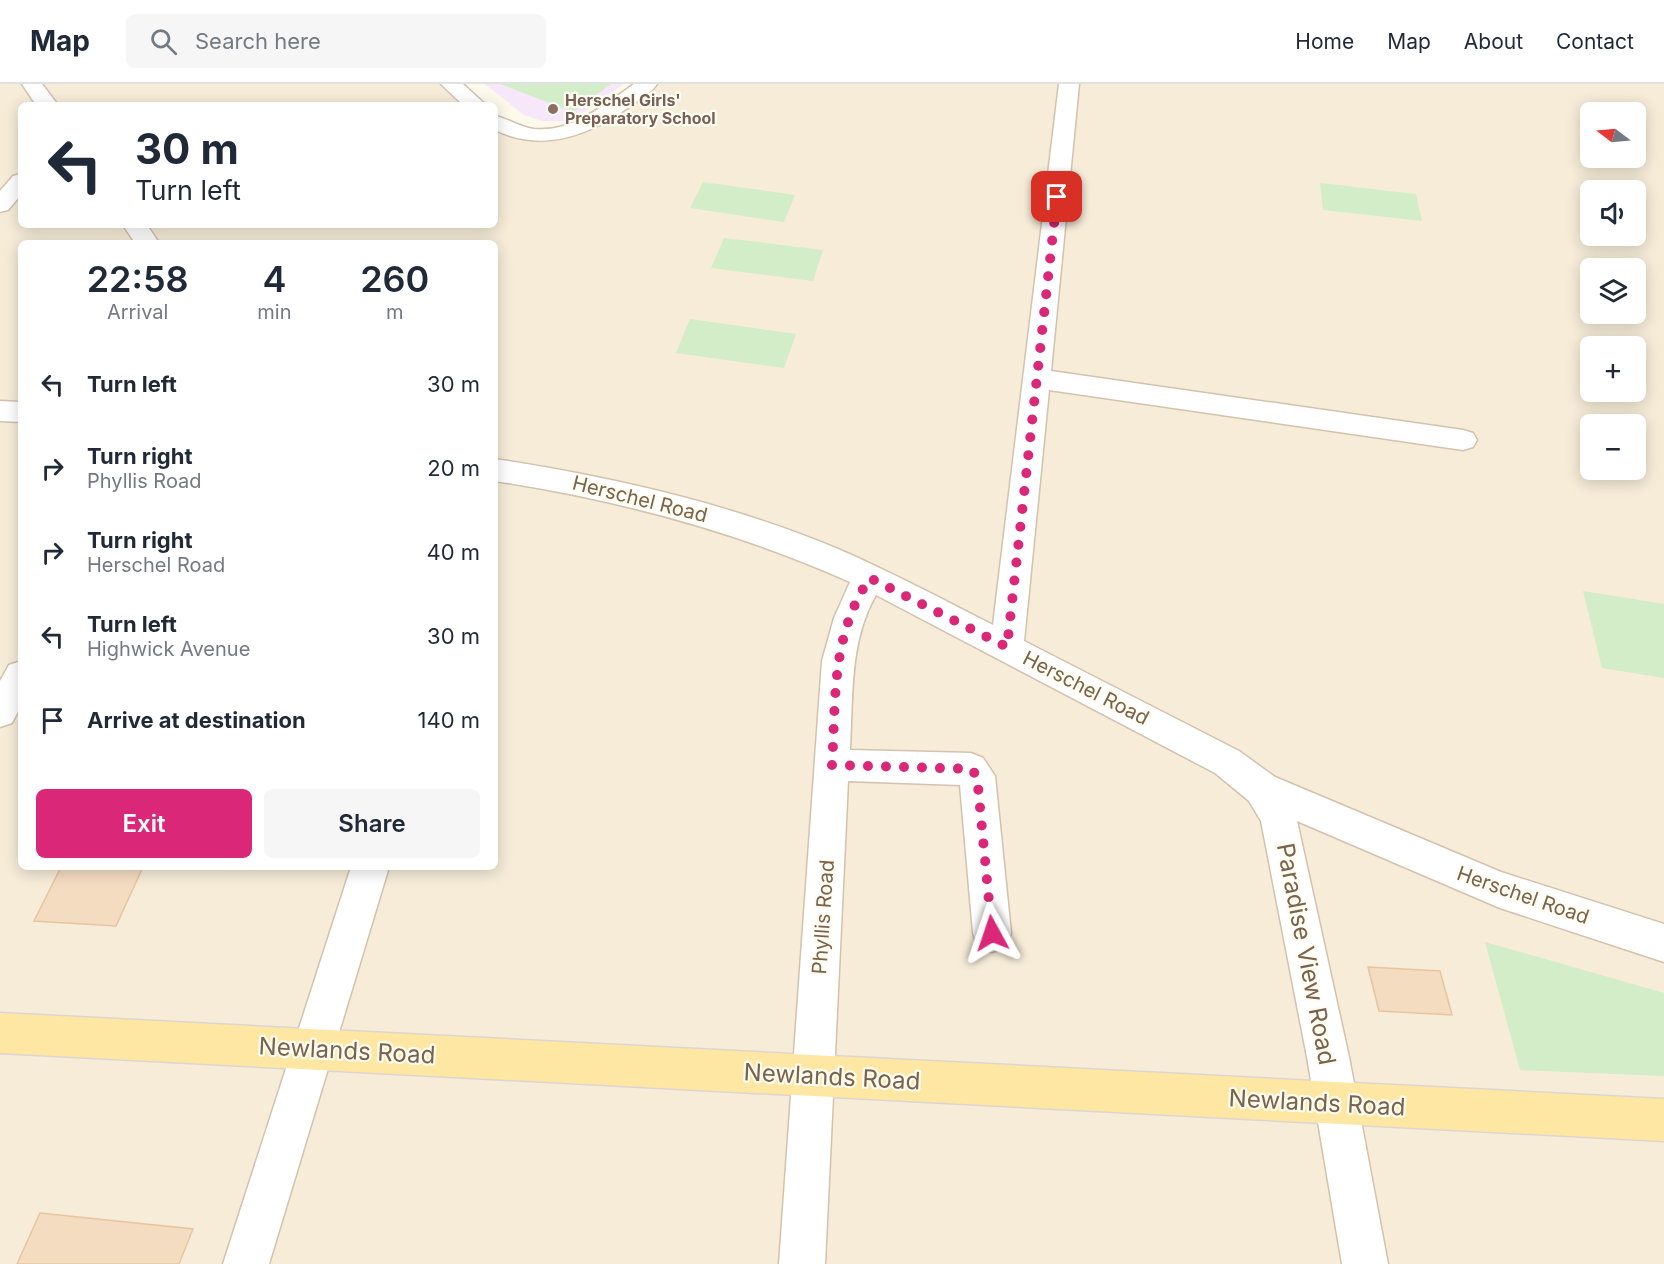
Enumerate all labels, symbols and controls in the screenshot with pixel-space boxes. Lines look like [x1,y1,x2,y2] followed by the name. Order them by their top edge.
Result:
[126,14,546,68] search box
[30,24,90,58] text: Map
[147,25,180,58] icon: search
[195,28,321,54] text: Search here
[1295,29,1354,54] text: Home
[1387,29,1431,54] text: Map
[1464,29,1523,54] text: About
[1556,29,1634,54] text: Contact
[565,90,716,128] place label: Herschel Girls' Preparatory School
[546,102,560,116] marker: Herschel Girls' Preparatory School
[1580,102,1646,168] north arrow
[1580,102,1646,480] map controls
[135,123,239,174] text: 30 m
[36,126,114,204] icon: left
[1031,171,1082,222] pin
[135,174,241,207] text: Turn left
[1040,180,1073,213] icon: arrive
[1580,180,1646,246] button: sound
[87,257,189,301] text: 22:58
[262,257,286,301] text: 4
[360,257,429,301] text: 260
[1580,258,1646,324] button: layers
[107,300,168,324] text: Arrival
[257,300,292,324] text: min
[386,300,404,324] text: m
[1580,336,1646,402] button: +
[36,368,69,401] icon: left
[87,371,177,397] text: Turn left
[427,371,480,397] text: 30 m
[1580,414,1646,480] button: −
[87,443,193,469] text: Turn right
[36,452,69,485] icon: right
[427,455,480,481] text: 20 m
[87,469,202,493] text: Phyllis Road
[570,471,710,527] street label: Herschel Road
[87,527,193,553] text: Turn right
[36,536,69,569] icon: right
[426,539,480,565] text: 40 m
[87,553,225,577] text: Herschel Road
[87,611,177,637] text: Turn left
[36,620,69,653] icon: left
[427,623,480,649] text: 30 m
[87,637,250,661] text: Highwick Avenue
[1019,646,1153,730] street label: Herschel Road
[36,704,69,737] icon: arrive
[87,707,306,733] text: Arrive at destination
[418,707,480,733] text: 140 m
[36,789,252,858] button: Exit
[264,789,480,858] button: Share
[1271,840,1342,1067] street label: Paradise View Road
[807,859,839,975] street label: Phyllis Road
[1454,861,1592,929] street label: Herschel Road
[960,901,1024,965] position arrow
[258,1031,436,1070] street label: Newlands Road
[743,1057,921,1096] street label: Newlands Road
[1228,1083,1406,1122] street label: Newlands Road

